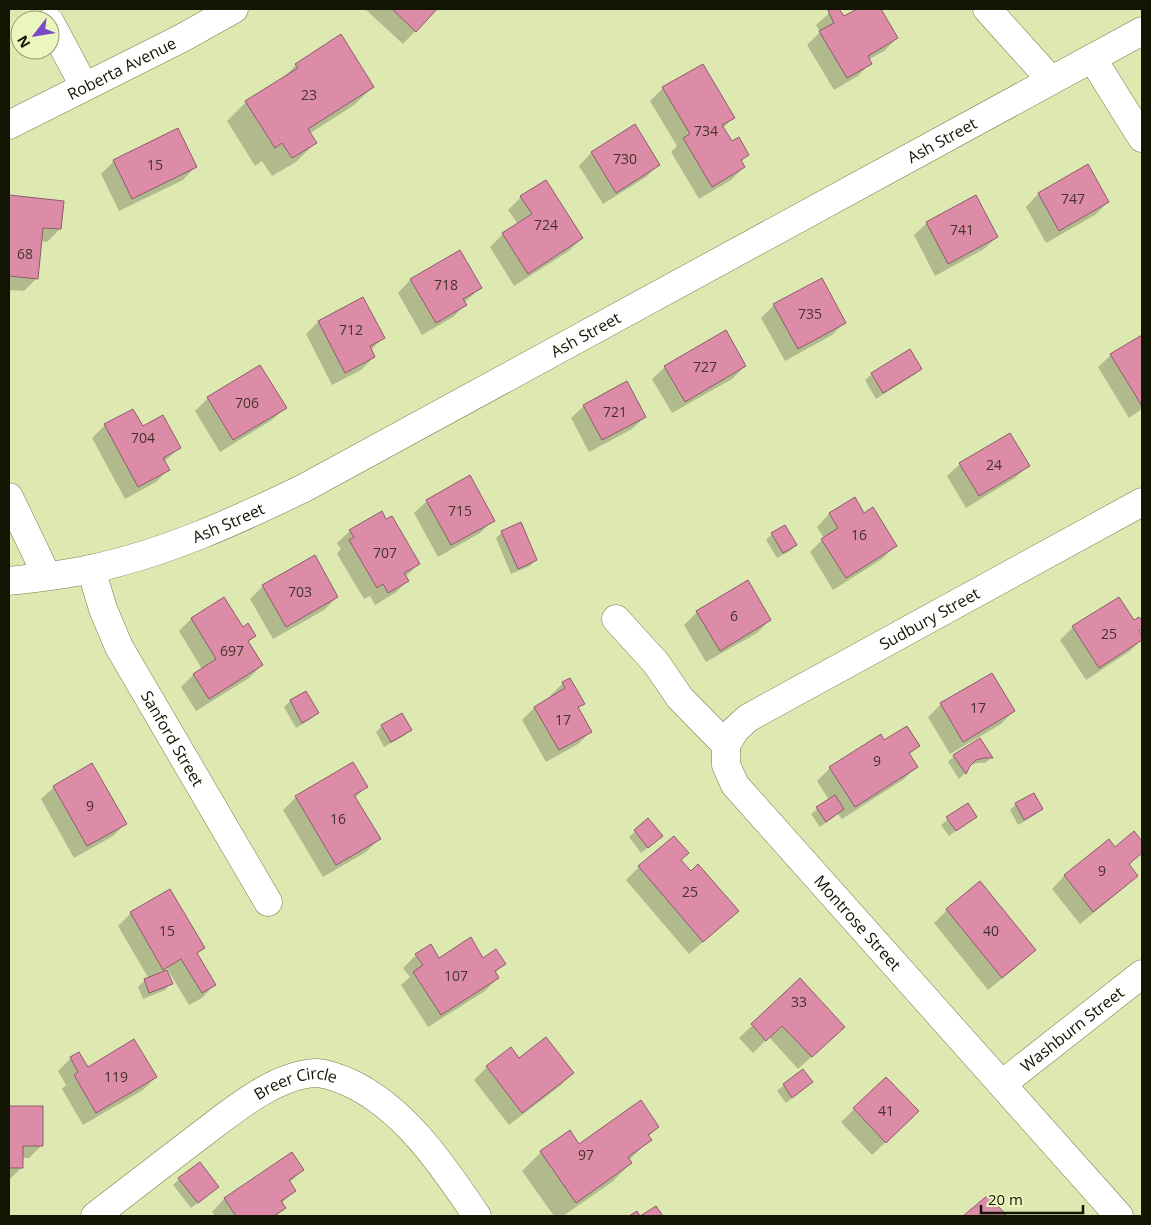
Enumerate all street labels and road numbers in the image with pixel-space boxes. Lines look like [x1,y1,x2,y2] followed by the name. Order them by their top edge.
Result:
[63,32,180,105] street label: Roberta Avenue
[903,112,981,168] street label: Ash Street
[547,306,625,362] street label: Ash Street
[189,497,268,548] street label: Ash Street
[875,582,984,655] street label: Sudbury Street
[136,686,209,791] street label: Sanford Street
[809,870,906,975] street label: Montrose Street
[1016,981,1129,1077] street label: Washburn Street
[250,1062,340,1105] street label: Breer Circle

